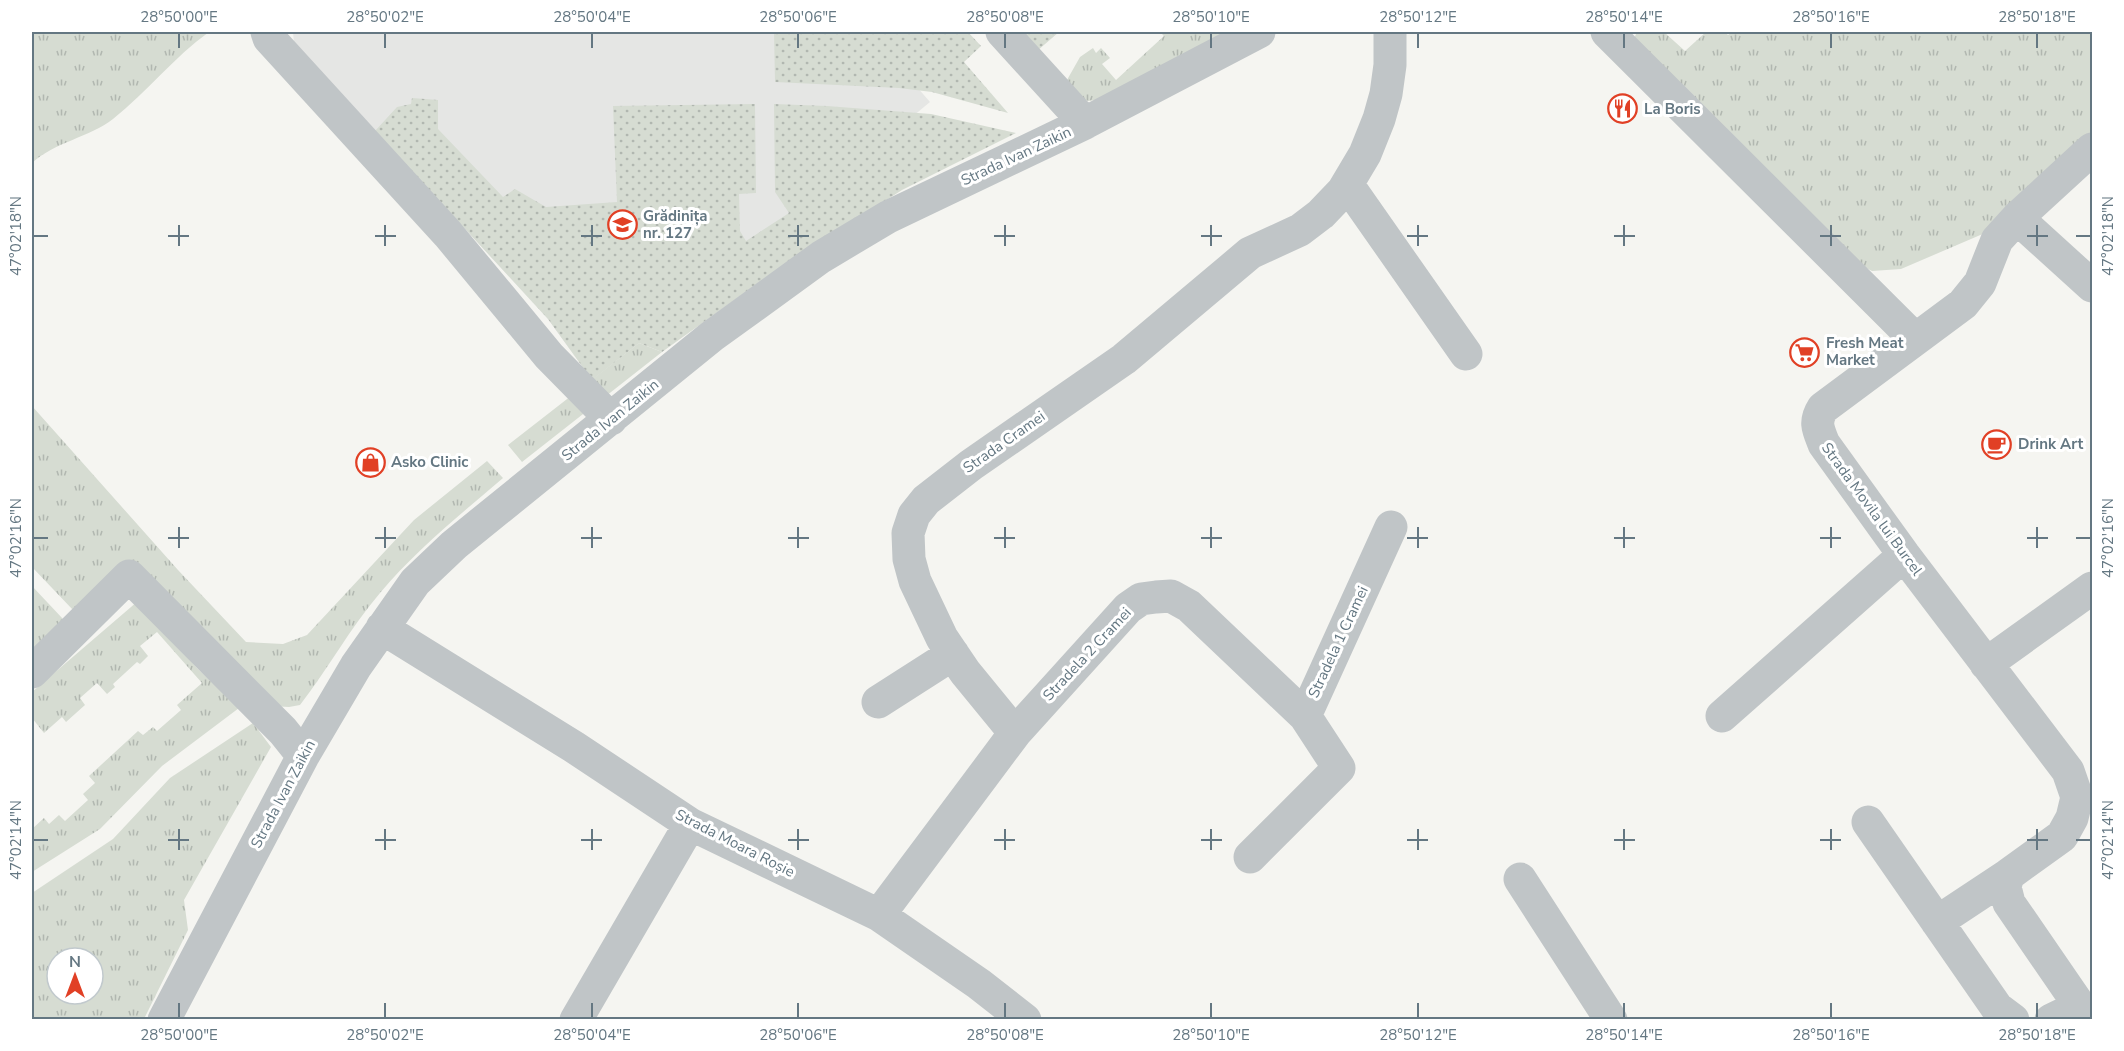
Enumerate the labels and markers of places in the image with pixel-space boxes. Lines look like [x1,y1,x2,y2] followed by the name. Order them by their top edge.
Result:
[1607,93,1639,125] restaurant icon: La Boris
[1644,99,1701,119] place label: La Boris
[643,206,707,243] place label: Grădinița nr. 127
[606,209,638,241] school or university icon: Grădinița nr. 127
[1826,333,1904,370] place label: Fresh Meat Market
[1789,336,1821,368] supermarket icon: Fresh Meat Market
[1981,428,2013,460] cafe icon: Drink Art
[2018,434,2083,454] place label: Drink Art
[354,446,386,478] shop icon: Asko Clinic
[391,452,468,472] place label: Asko Clinic

